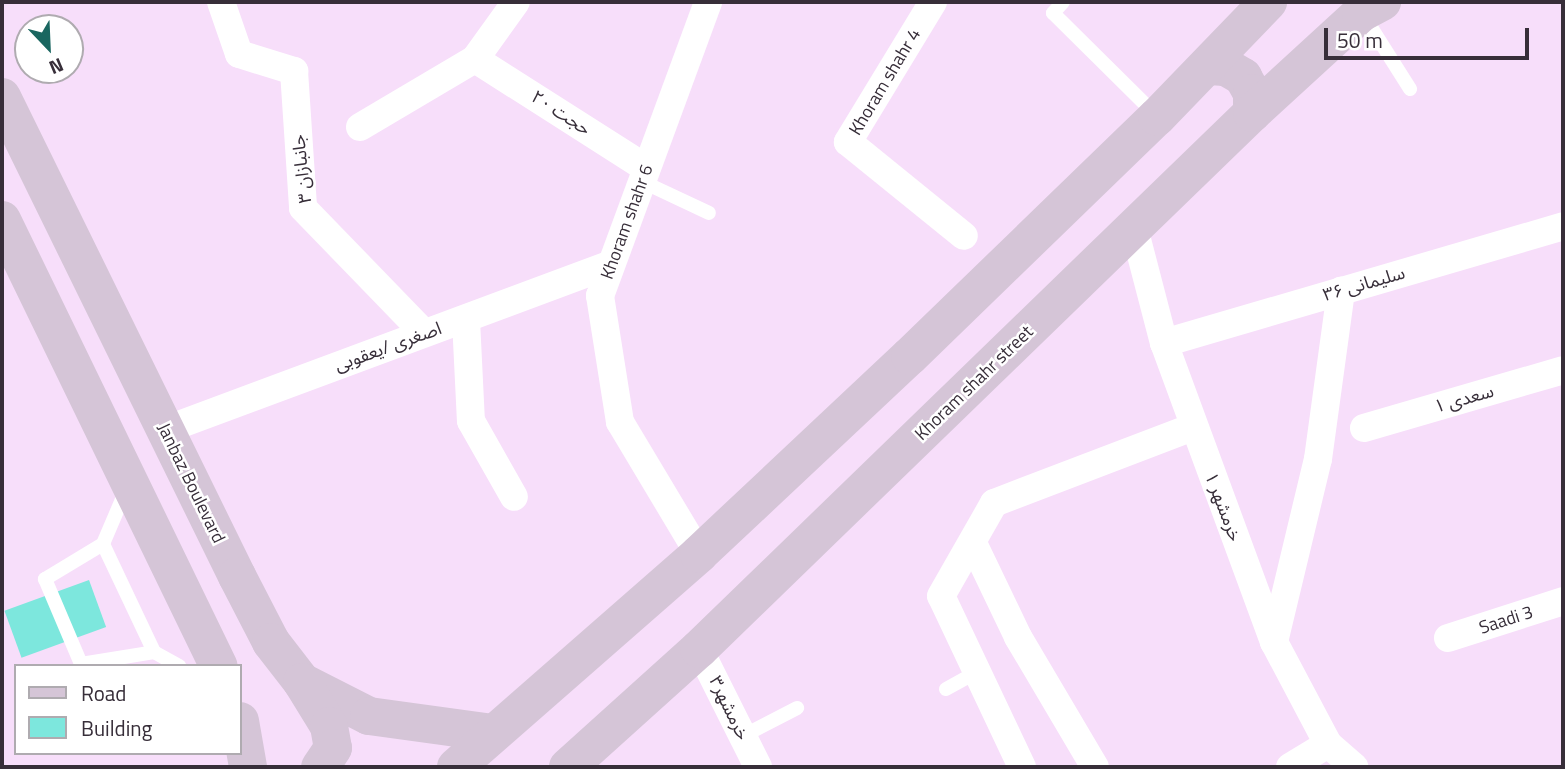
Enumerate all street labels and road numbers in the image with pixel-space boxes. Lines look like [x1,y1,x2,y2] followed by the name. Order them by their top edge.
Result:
[845,25,925,139] street label: Khoram shahr 4
[527,86,595,140] street label: حجت ۲۰
[288,134,316,204] street label: جانبازان ۳
[596,162,658,282] street label: Khoram shahr 6
[1320,262,1408,306] street label: سلیمانی ۳۶
[332,318,444,376] street label: اصغری /یعقوبی
[910,321,1038,445] street label: Khoram shahr street
[1432,380,1496,418] street label: سعدی ۱
[153,419,229,547] street label: Janbaz Boulevard
[1200,469,1246,545] street label: خرمشهر ۱
[1476,601,1536,639] street label: Saadi 3
[704,673,754,743] street label: خرمشهر۳

